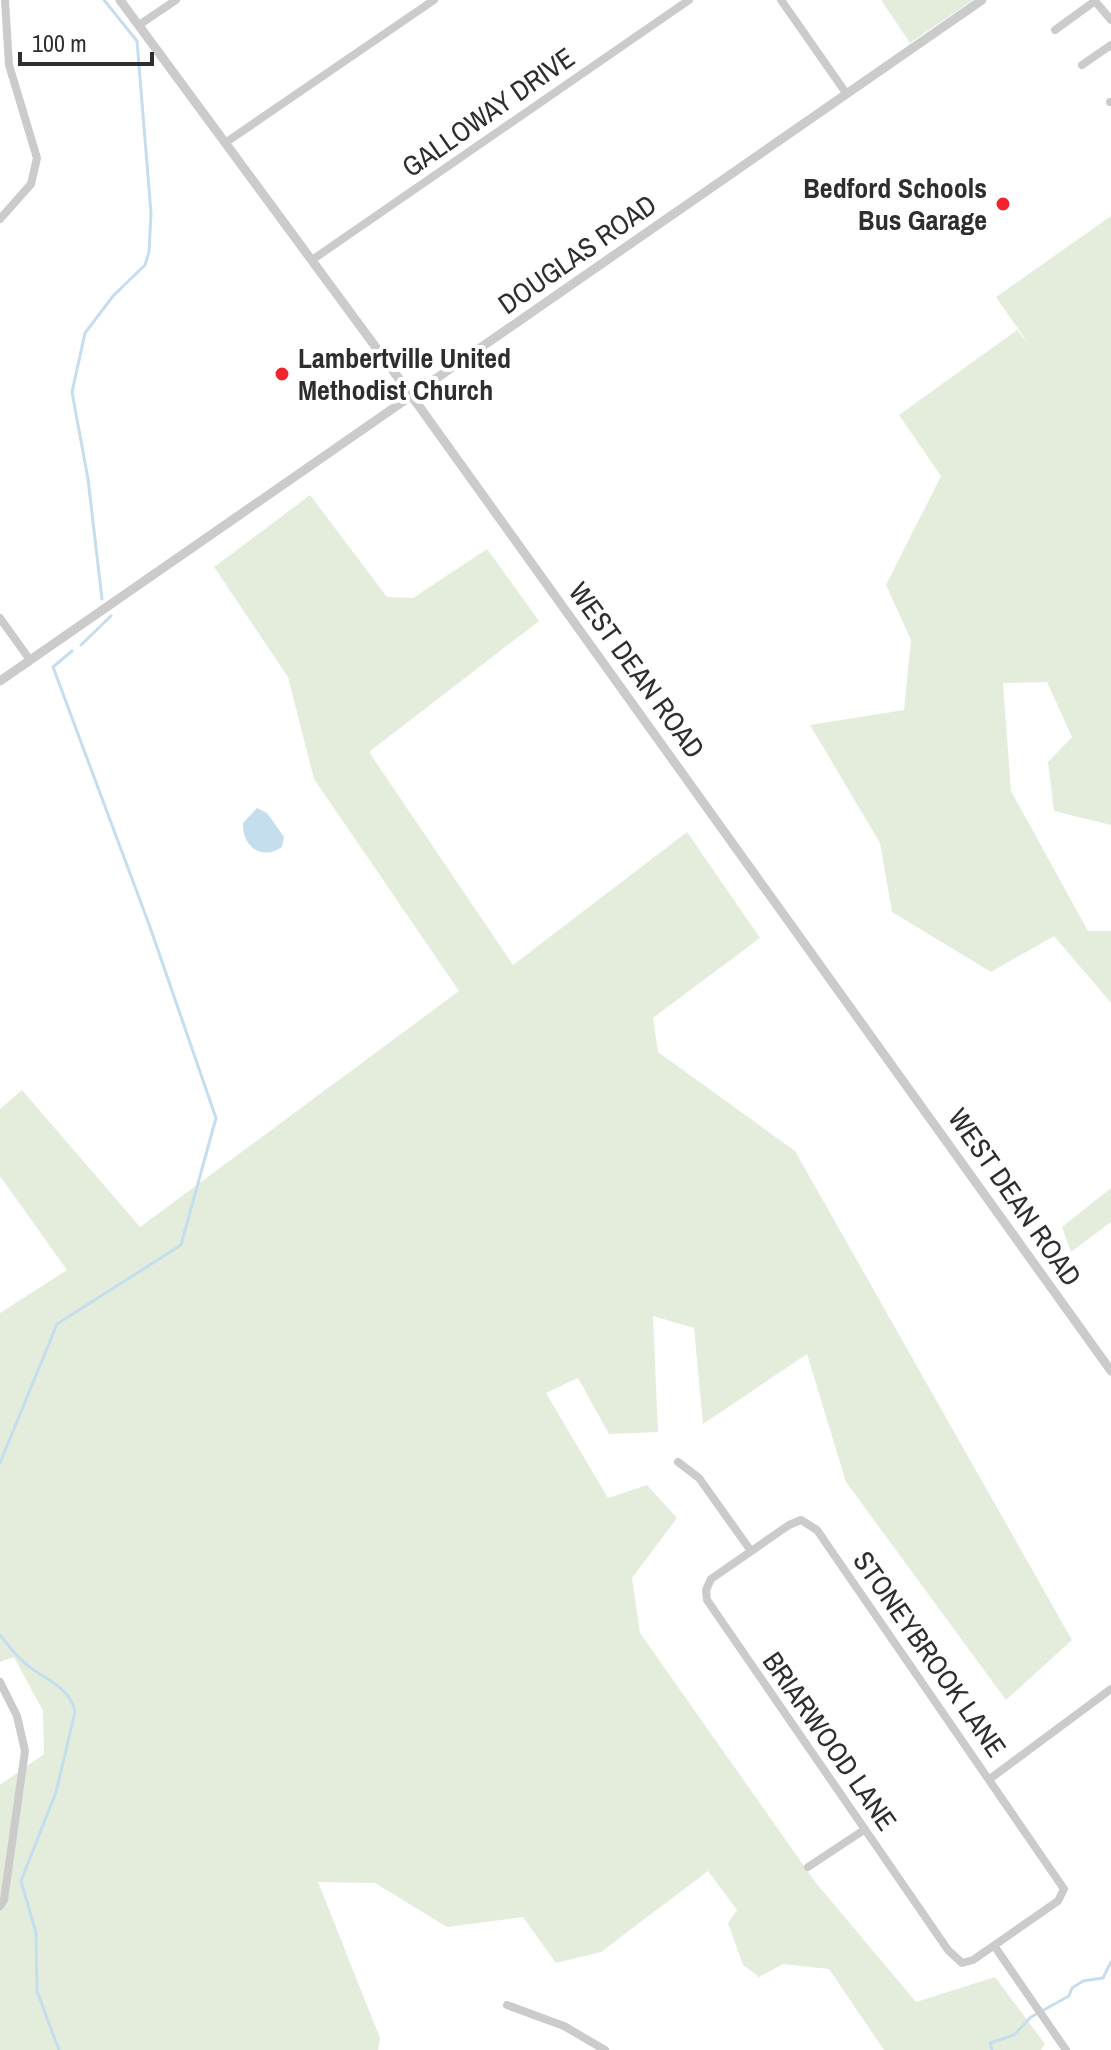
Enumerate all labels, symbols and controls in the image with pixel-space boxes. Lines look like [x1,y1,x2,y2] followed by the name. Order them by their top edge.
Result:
[20,16,152,66] scale bar
[32,27,87,59] text: 100 m
[394,38,582,186] street label: GALLOWAY DRIVE
[803,169,987,239] place label: Bedford Schools Bus Garage
[490,185,664,323] street label: DOUGLAS ROAD
[994,195,1012,213] marker: Bedford Schools Bus Garage
[298,339,511,409] place label: Lambertville United Methodist Church
[273,365,291,383] marker: Lambertville United Methodist Church
[560,574,714,766] street label: WEST DEAN ROAD
[940,1101,1090,1293] street label: WEST DEAN ROAD
[845,1543,1015,1765] street label: STONEYBROOK LANE
[754,1644,906,1838] street label: BRIARWOOD LANE

